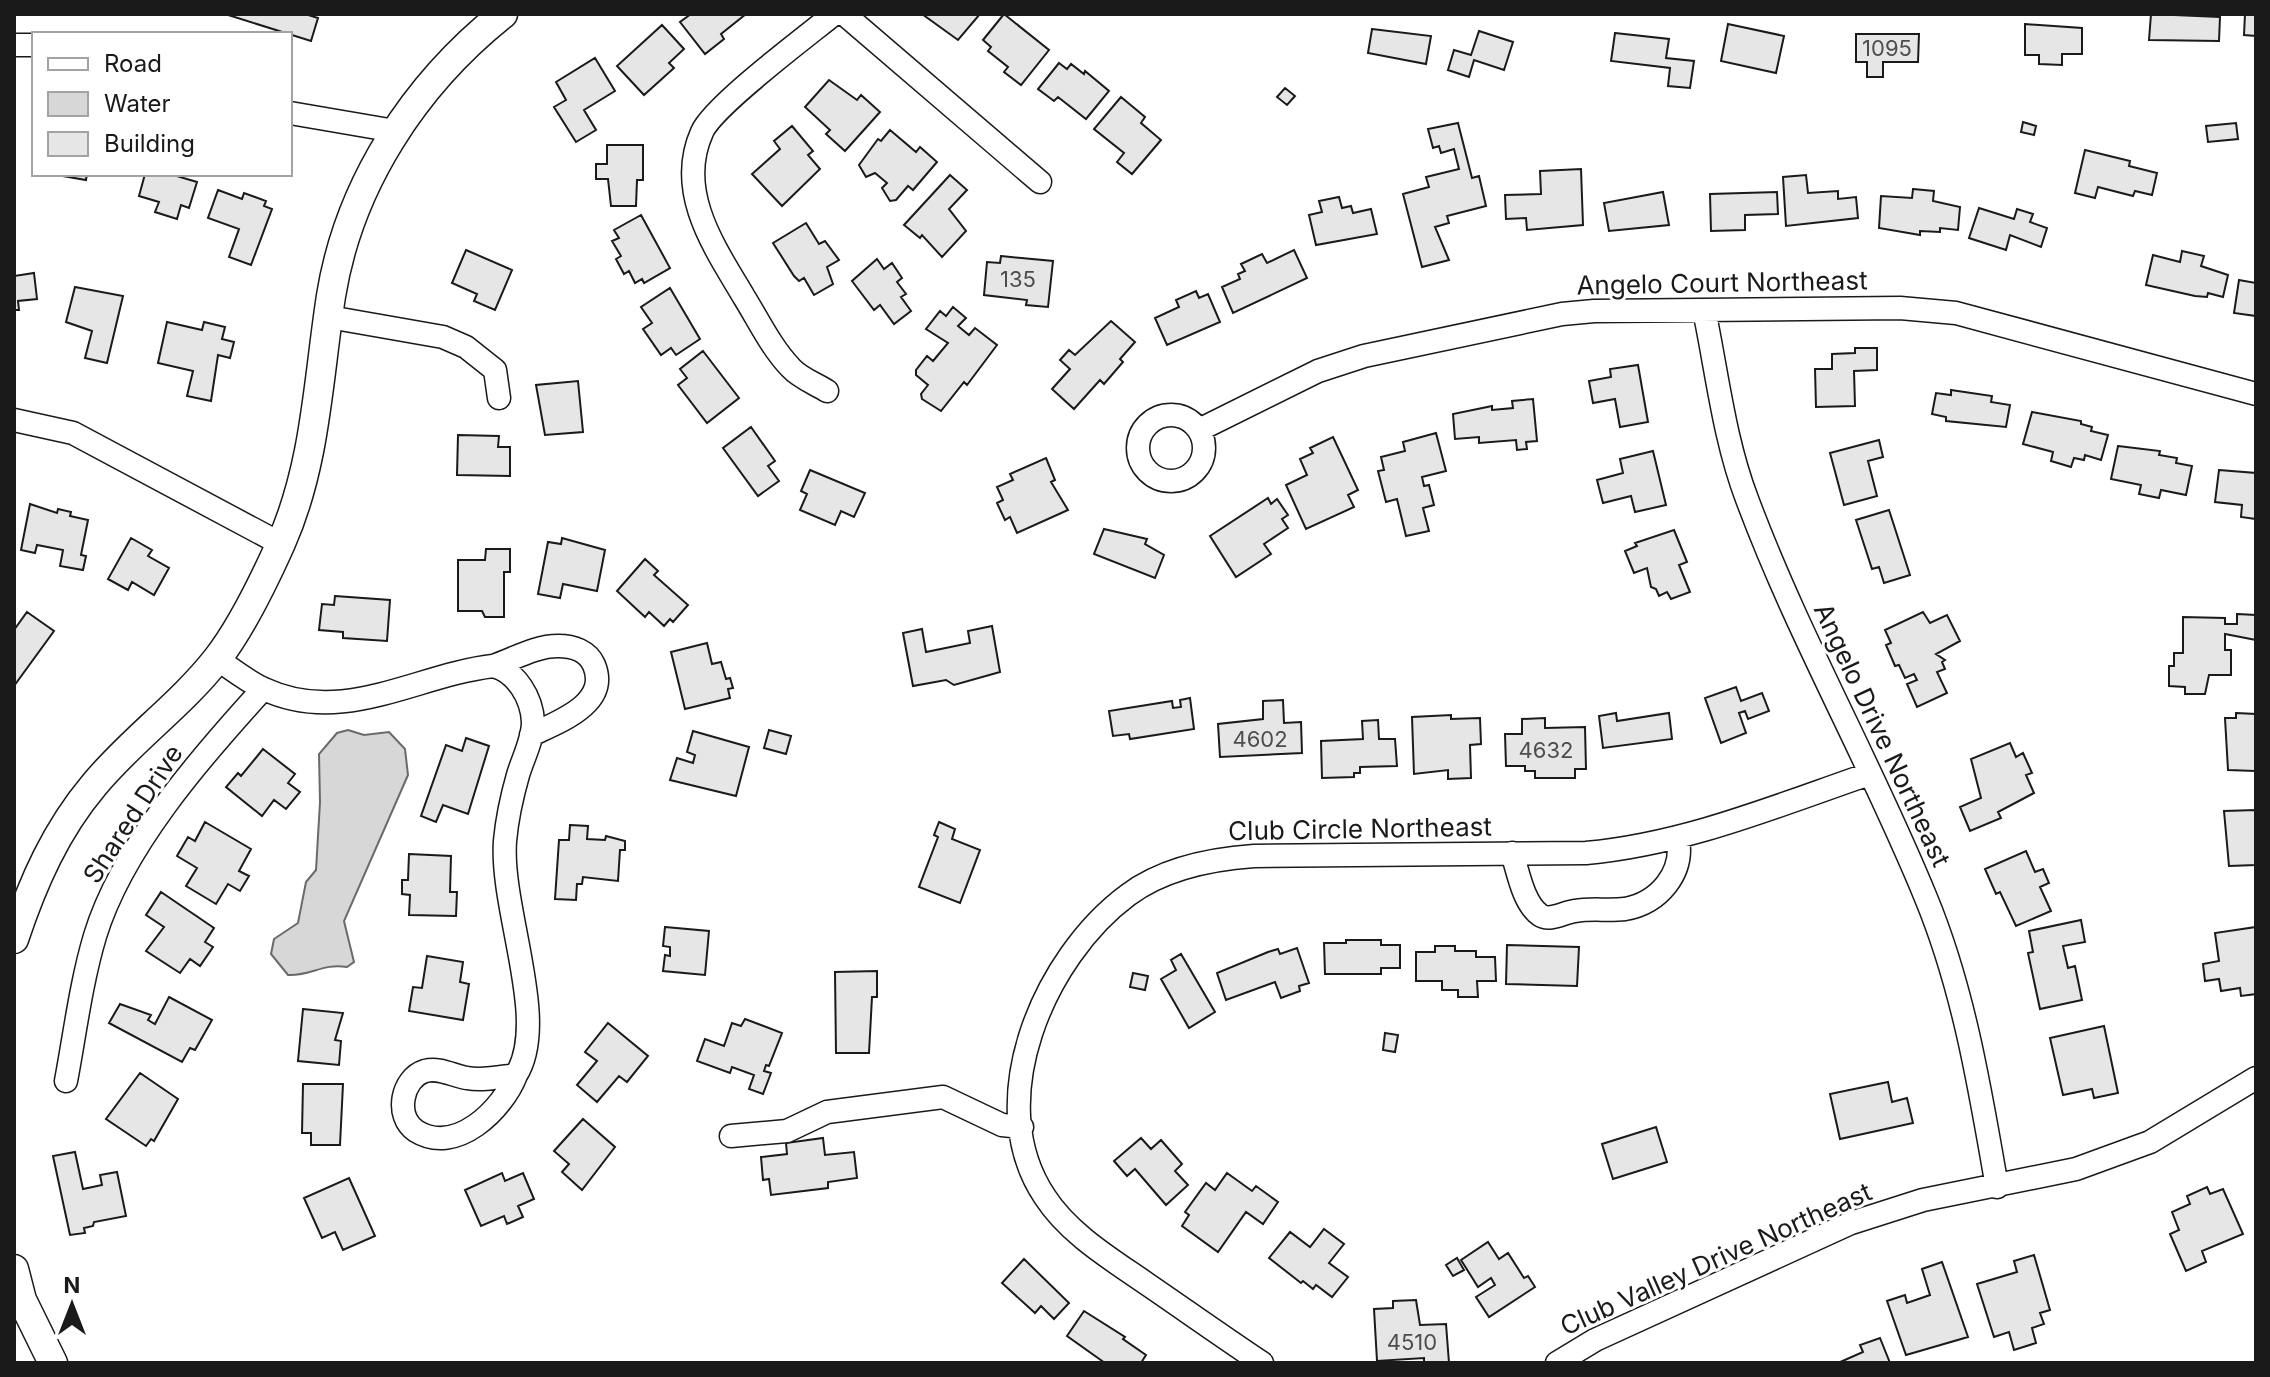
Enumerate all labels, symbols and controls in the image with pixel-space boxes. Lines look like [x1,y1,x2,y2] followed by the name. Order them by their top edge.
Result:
[32,32,292,176] legend
[1862,35,1912,61] house number: 1095
[104,49,162,78] text: Road
[104,89,171,118] text: Water
[104,129,195,158] text: Building
[1576,264,1868,301] street label: Angelo Court Northeast
[1000,266,1036,292] house number: 135
[1808,598,1957,871] street label: Angelo Drive Northeast
[1232,726,1288,752] house number: 4602
[1519,737,1573,763] house number: 4632
[76,739,189,889] street label: Shared Drive
[1228,811,1492,846] street label: Club Circle Northeast
[1555,1176,1876,1341] street label: Club Valley Drive Northeast
[32,1265,112,1345] north arrow
[64,1272,80,1298] text: N
[1387,1329,1437,1355] house number: 4510

